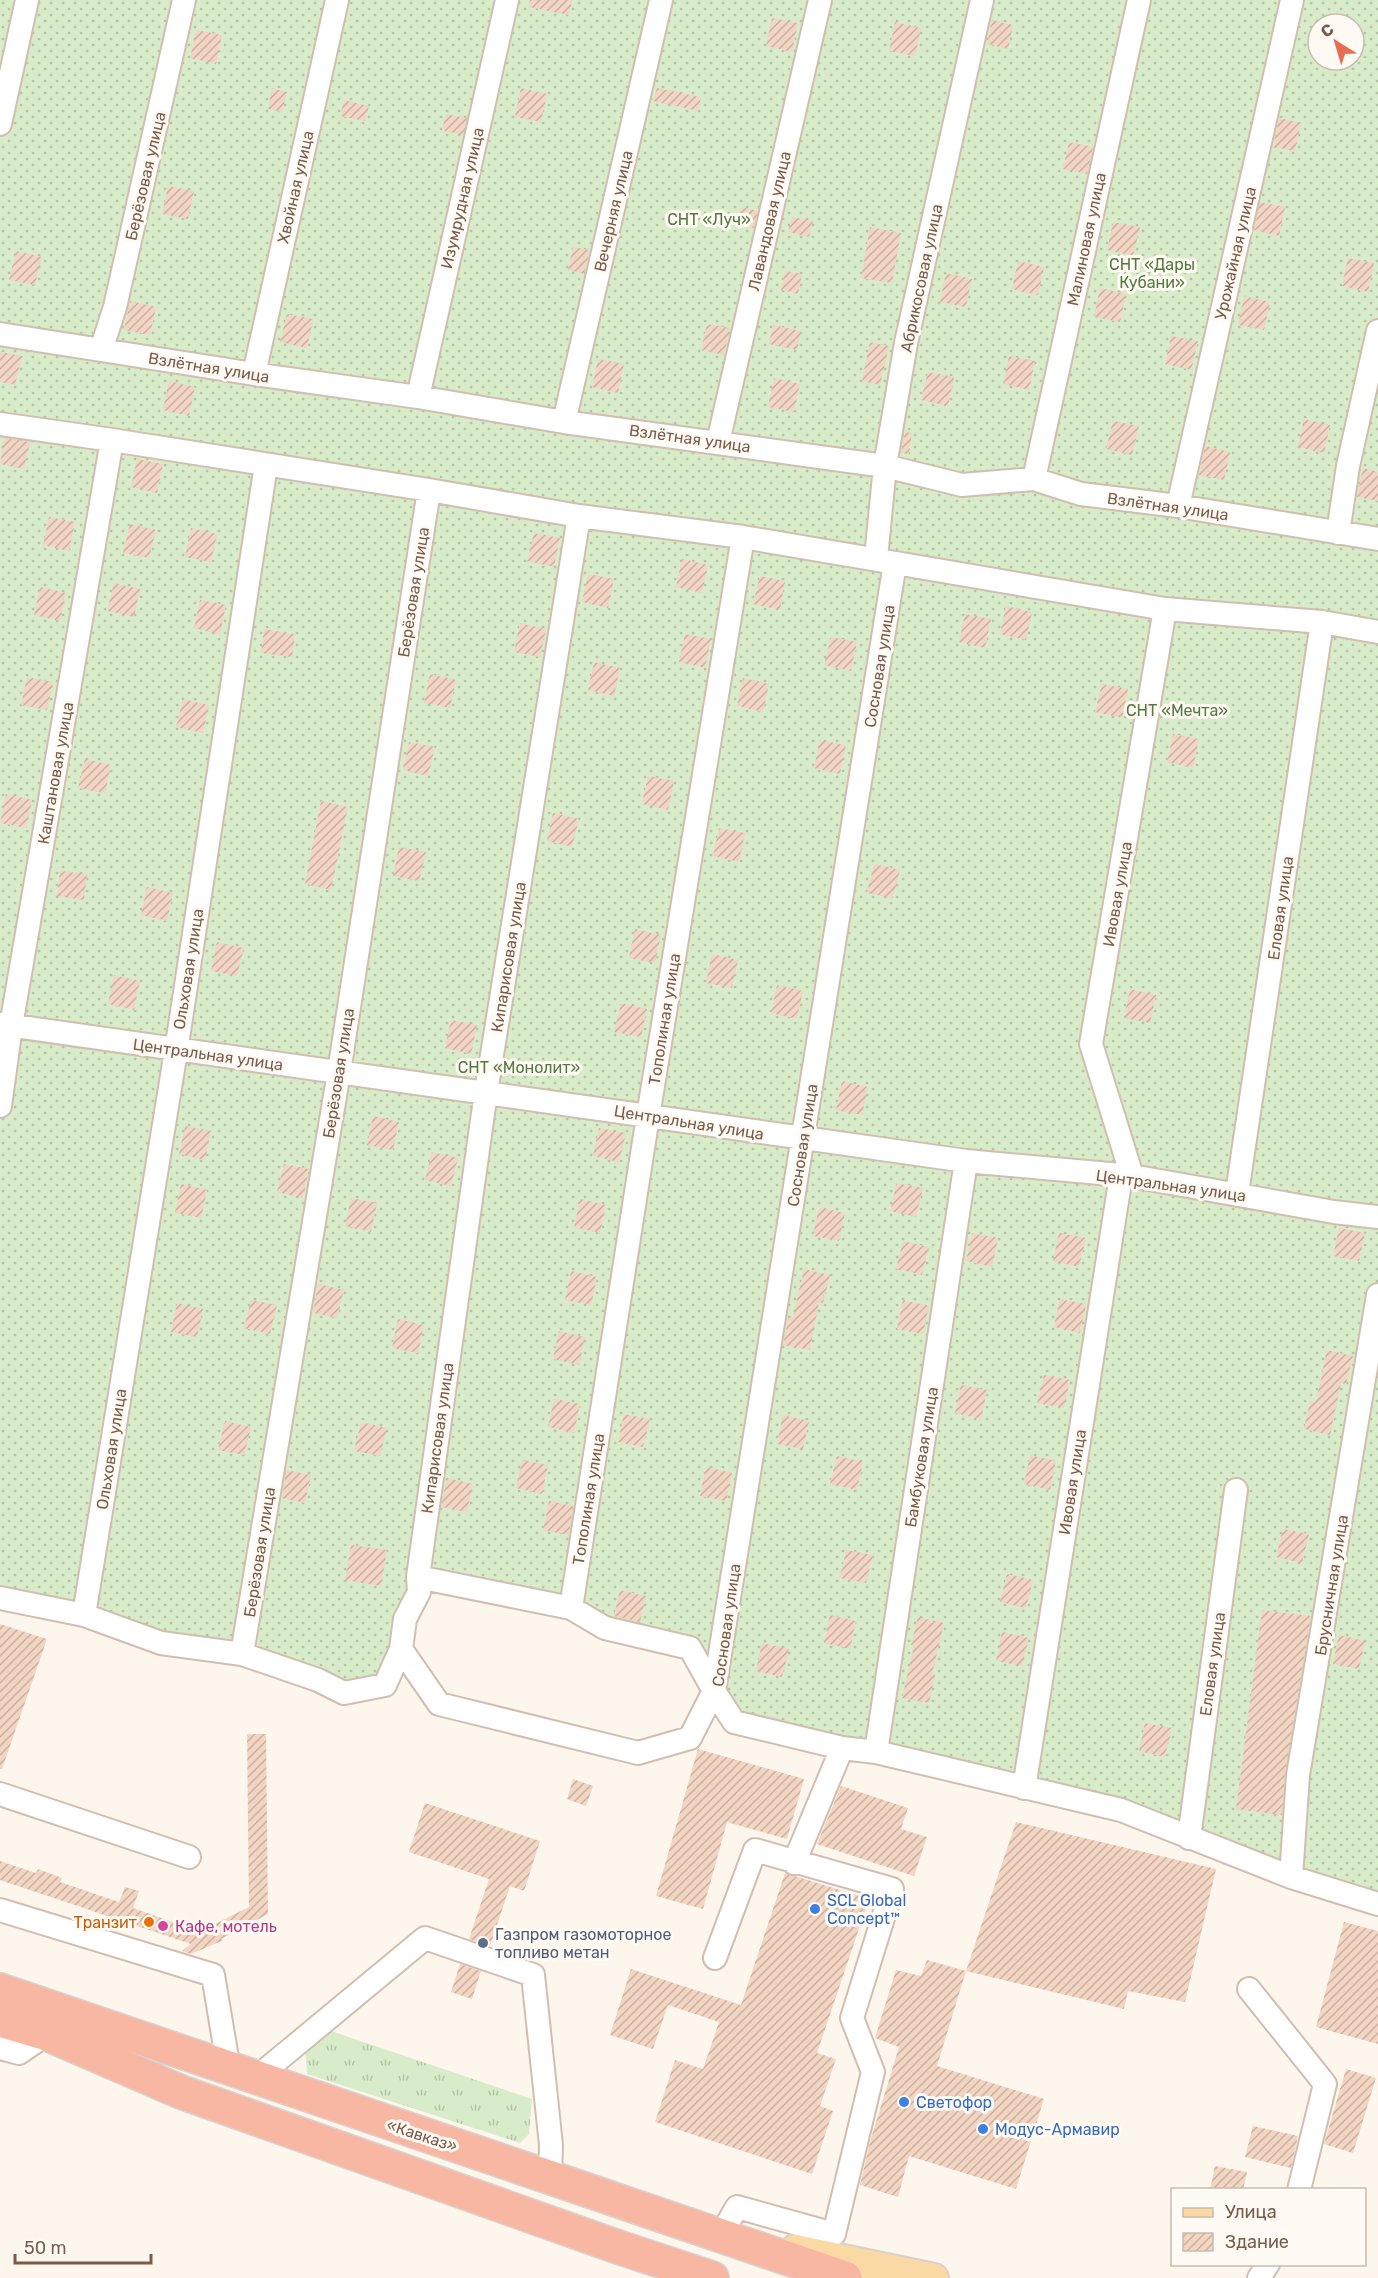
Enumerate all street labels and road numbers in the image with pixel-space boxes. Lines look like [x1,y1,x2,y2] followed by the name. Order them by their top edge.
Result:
[121,110,170,242] street label: Берёзовая улица
[437,126,488,271] street label: Изумрудная улица
[273,129,318,245] street label: Хвойная улица
[590,149,637,274] street label: Вечерняя улица
[744,149,795,293] street label: Лавандовая улица
[1063,171,1110,308] street label: Малиновая улица
[1211,185,1260,322] street label: Урожайная улица
[896,202,946,354] street label: Абрикосовая улица
[147,349,271,386] street label: Взлётная улица
[628,421,752,456] street label: Взлётная улица
[1106,489,1230,524] street label: Взлётная улица
[394,526,433,659] street label: Берёзовая улица
[860,603,899,729] street label: Сосновая улица
[34,700,77,846] street label: Каштановая улица
[1099,840,1136,948] street label: Ивовая улица
[1264,855,1297,961] street label: Еловая улица
[487,880,530,1034] street label: Кипарисовая улица
[170,907,207,1031] street label: Ольховая улица
[645,952,684,1086] street label: Тополиная улица
[319,1007,358,1140] street label: Берёзовая улица
[132,1035,284,1074] street label: Центральная улица
[783,1082,822,1208] street label: Сосновая улица
[613,1101,765,1144] street label: Центральная улица
[1095,1166,1247,1205] street label: Центральная улица
[418,1361,457,1515] street label: Кипарисовая улица
[901,1386,942,1529] street label: Бамбуковая улица
[93,1387,130,1511] street label: Ольховая улица
[1055,1428,1090,1536] street label: Ивовая улица
[569,1432,608,1566] street label: Тополиная улица
[240,1486,279,1619] street label: Берёзовая улица
[1311,1513,1352,1657] street label: Брусничная улица
[708,1562,745,1688] street label: Сосновая улица
[1196,1611,1229,1717] street label: Еловая улица
[384,2115,460,2156] street label: «Кавказ»

